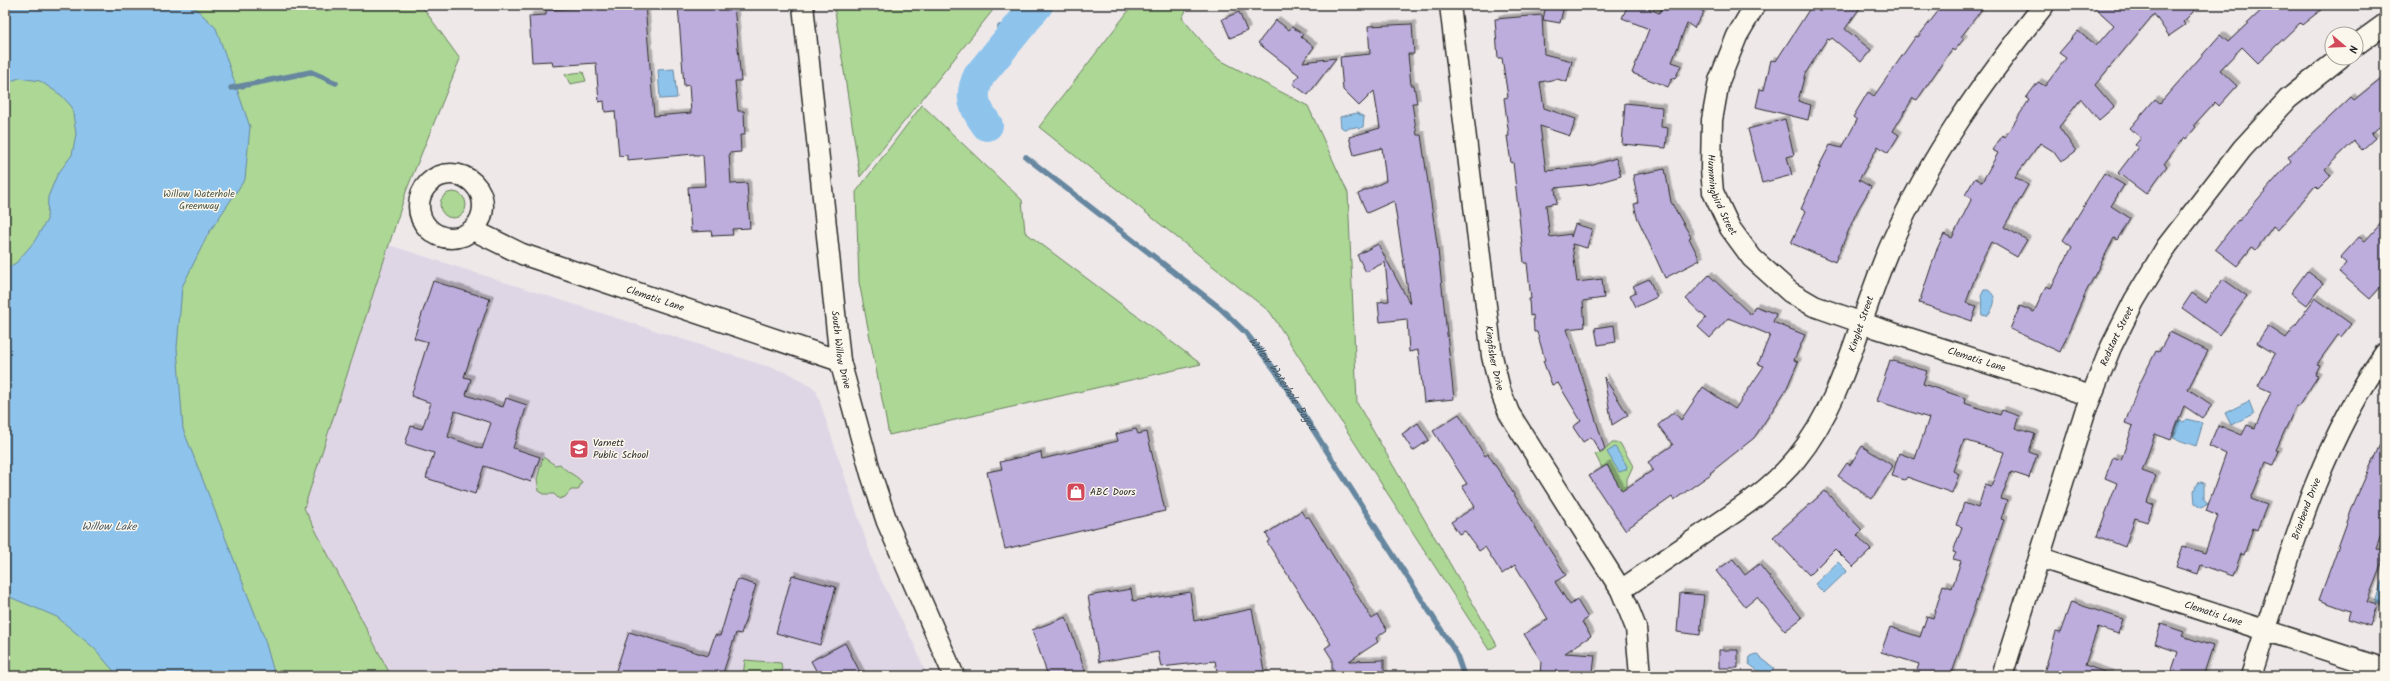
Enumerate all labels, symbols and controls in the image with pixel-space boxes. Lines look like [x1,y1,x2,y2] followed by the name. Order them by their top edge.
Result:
[2324,26,2364,66] north arrow
[2343,43,2362,55] text: N
[1703,154,1741,239] street label: Hummingbird Street
[163,186,235,214] park label: Willow Waterhole Greenway
[624,282,687,316] street label: Clematis Lane
[1844,293,1878,354] street label: Kinglet Street
[2096,303,2138,369] street label: Redstart Street
[827,310,855,391] street label: South Willow Drive
[1480,325,1508,393] street label: Kingfisher Drive
[1244,334,1322,436] water label: Willow Waterhole Bayou
[1945,343,2008,377] street label: Clematis Lane
[593,435,649,463] place label: Varnett Public School
[568,438,590,460] school or university icon: Varnett Public School
[2287,475,2325,542] street label: Briarbend Drive
[1065,481,1087,503] shop icon: ABC Doors
[1090,484,1136,500] place label: ABC Doors
[82,518,137,536] water label: Willow Lake
[2182,597,2245,631] street label: Clematis Lane

